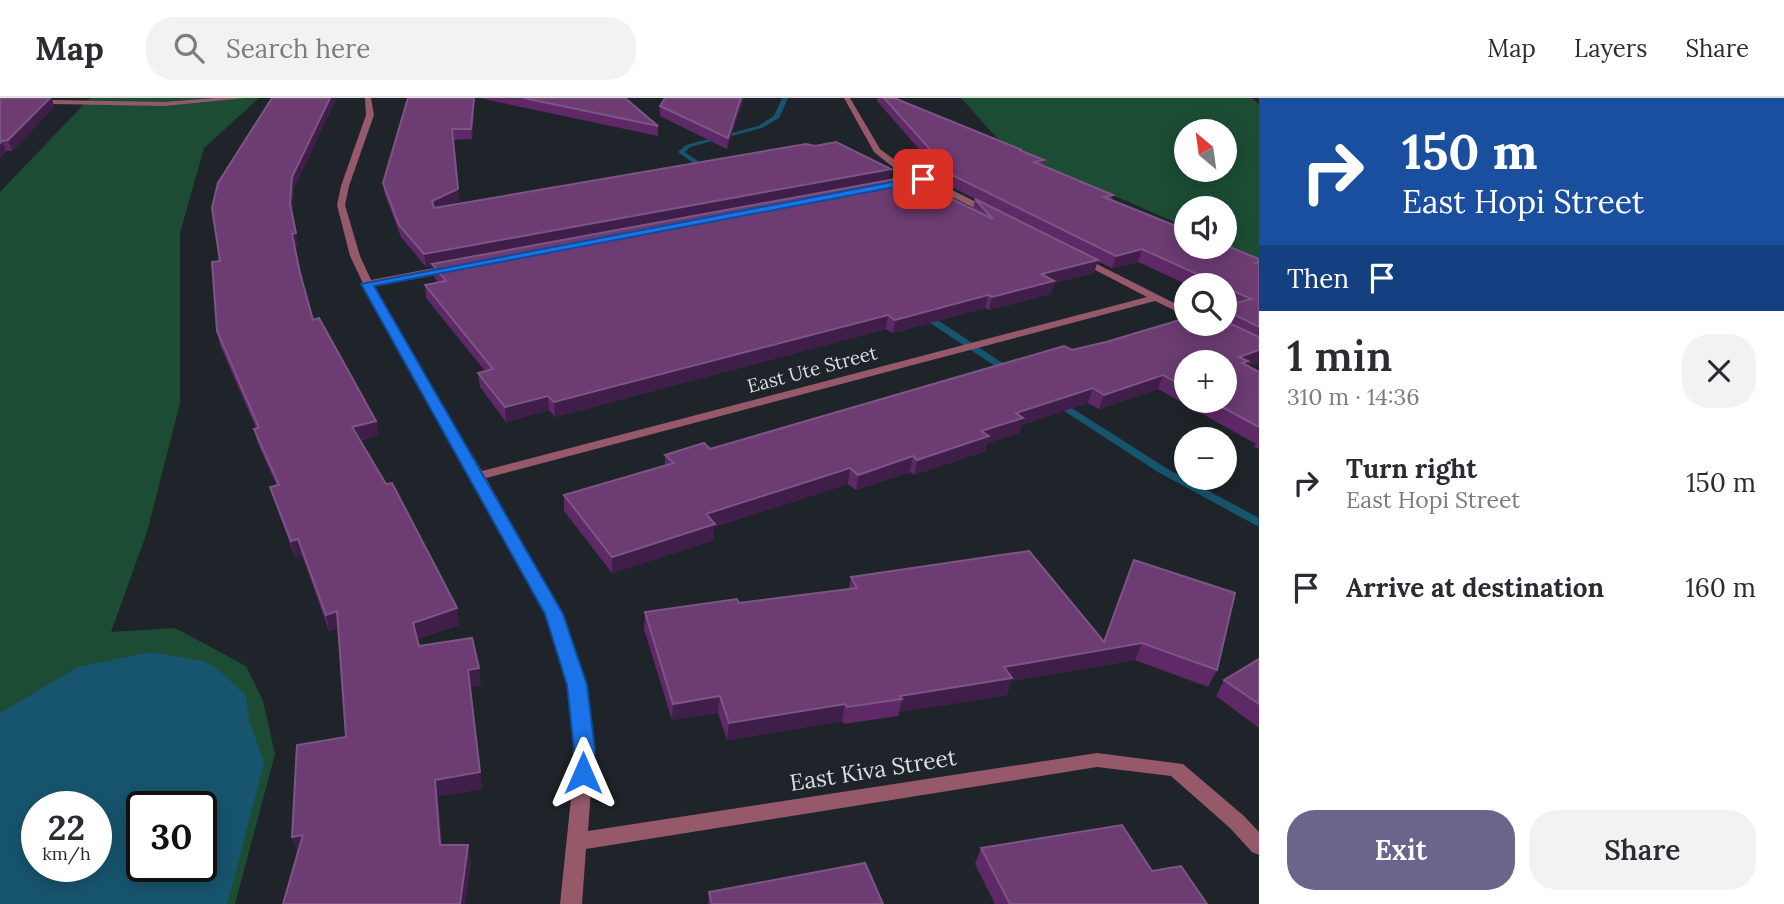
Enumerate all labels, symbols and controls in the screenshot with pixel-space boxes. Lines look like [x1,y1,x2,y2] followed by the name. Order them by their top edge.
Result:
[146,17,636,80] search box
[35,27,104,69] text: Map
[170,29,208,67] icon: search
[226,32,370,65] text: Search here
[1487,33,1536,64] text: Map
[1574,33,1647,64] text: Layers
[1685,33,1749,64] text: Share
[1174,119,1237,182] north arrow
[1174,119,1237,490] map controls
[1402,120,1538,182] text: 150 m
[1287,126,1378,217] icon: right
[893,149,953,209] pin
[904,160,942,198] icon: arrive
[1402,181,1644,222] text: East Hopi Street
[1174,196,1237,259] button: sound
[1363,259,1401,297] icon: arrive
[1287,262,1349,295] text: Then
[1174,273,1237,336] button: search
[1287,329,1392,383] text: 1 min
[1682,334,1756,408] button: close
[744,340,880,398] street label: East Ute Street
[1174,350,1237,413] button: +
[1287,382,1420,411] text: 310 m · 14:36
[1174,427,1237,490] button: −
[1346,452,1477,485] text: Turn right
[1287,464,1325,502] icon: right
[1686,466,1756,499] text: 150 m
[1346,485,1520,514] text: East Hopi Street
[1287,569,1325,607] icon: arrive
[1346,571,1604,604] text: Arrive at destination
[1685,571,1756,604] text: 160 m
[546,736,620,810] position arrow
[787,742,958,797] street label: East Kiva Street
[126,791,217,882] speed limit sign: 30
[48,805,85,850] text: 22
[1287,810,1515,890] button: Exit
[1529,810,1756,890] button: Share
[42,842,91,865] text: km/h

